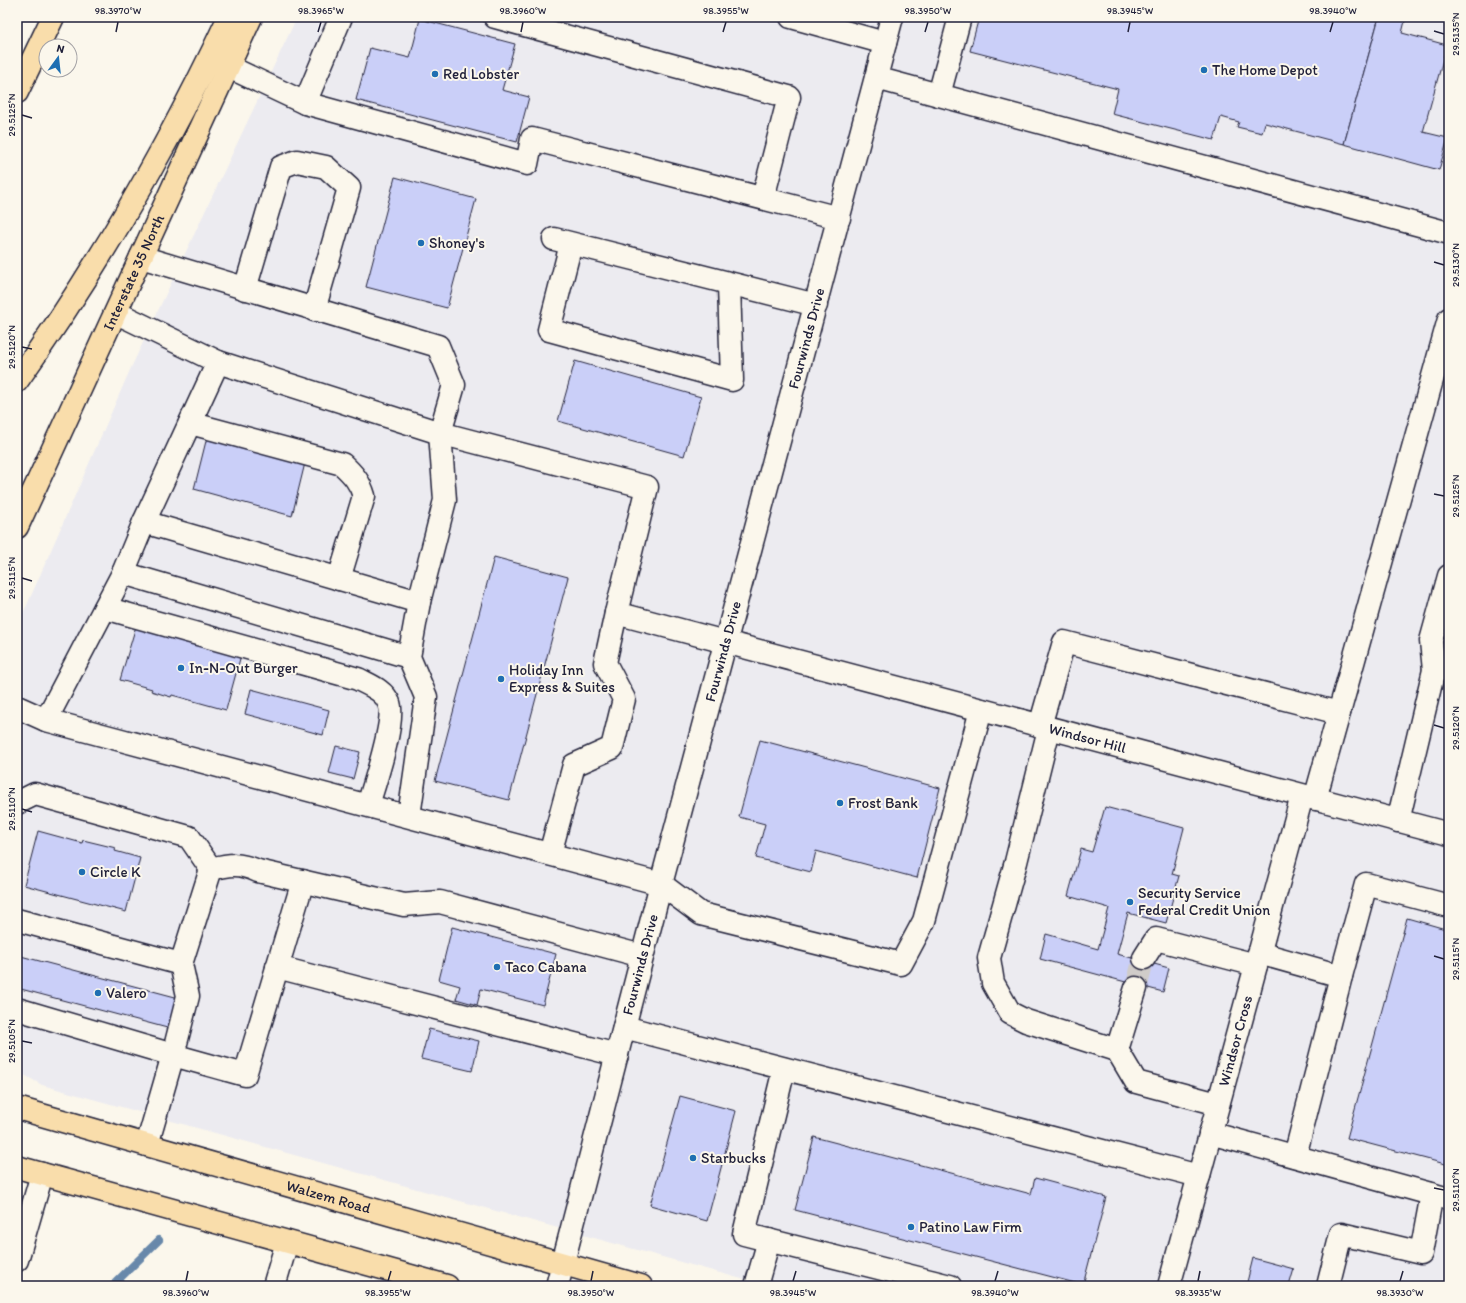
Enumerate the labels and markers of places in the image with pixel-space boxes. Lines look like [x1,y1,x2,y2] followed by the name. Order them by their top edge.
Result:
[1212,61,1318,79] place label: The Home Depot
[443,65,519,83] place label: Red Lobster
[1199,65,1209,75] marker: The Home Depot
[430,69,440,79] marker: Red Lobster
[429,234,485,252] place label: Shoney's
[416,238,426,248] marker: Shoney's
[189,659,298,677] place label: In-N-Out Burger
[509,661,615,696] place label: Holiday Inn Express & Suites
[176,663,186,673] marker: In-N-Out Burger
[496,674,506,684] marker: Holiday Inn Express & Suites
[848,794,918,812] place label: Frost Bank
[835,798,845,808] marker: Frost Bank
[90,863,141,881] place label: Circle K
[77,867,87,877] marker: Circle K
[1138,884,1270,919] place label: Security Service Federal Credit Union
[1125,897,1135,907] marker: Security Service Federal Credit Union
[505,958,587,976] place label: Taco Cabana
[492,962,502,972] marker: Taco Cabana
[106,984,147,1002] place label: Valero
[93,988,103,998] marker: Valero
[701,1149,766,1167] place label: Starbucks
[688,1153,698,1163] marker: Starbucks
[919,1218,1022,1236] place label: Patino Law Firm
[906,1222,916,1232] marker: Patino Law Firm

